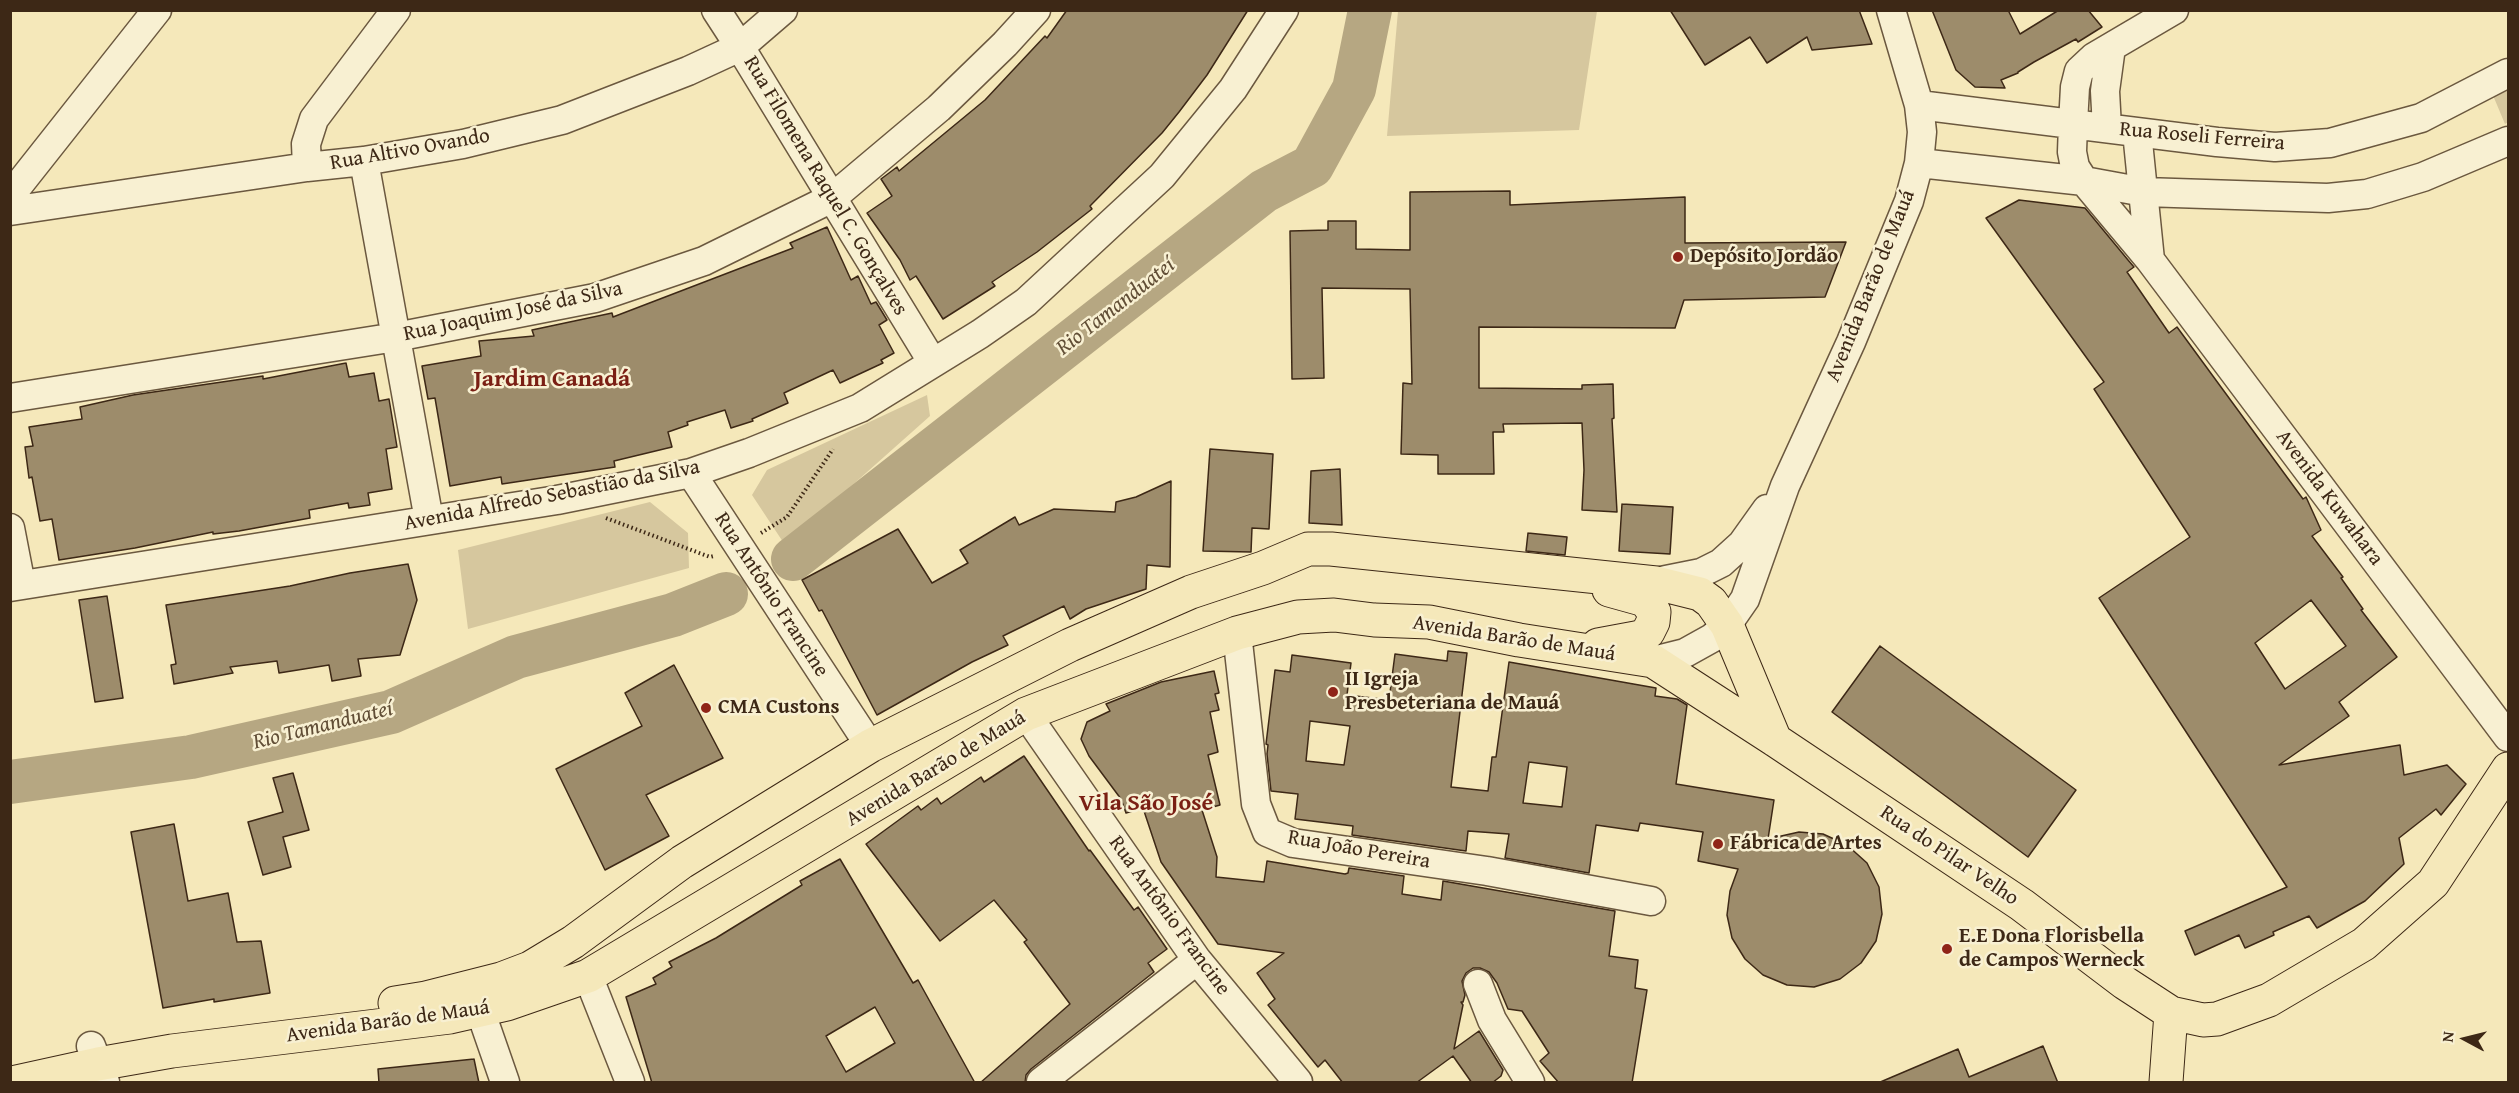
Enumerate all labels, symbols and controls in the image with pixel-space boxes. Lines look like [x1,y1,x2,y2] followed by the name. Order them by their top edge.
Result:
[737,52,913,320] street label: Rua Filomena Raquel C. Gonçalves
[2118,117,2286,157] street label: Rua Roseli Ferreira
[328,124,492,176] street label: Rua Altivo Ovando
[1821,186,1921,386] street label: Avenida Barão de Mauá
[1690,244,1838,270] place label: Depósito Jordão
[1671,250,1685,264] marker: Depósito Jordão
[1051,253,1181,361] water label: Rio Tamanduateí
[401,276,625,348] street label: Rua Joaquim José da Silva
[474,366,630,394] district label: Jardim Canadá
[2270,425,2388,571] street label: Avenida Kuwahara
[402,455,702,537] street label: Avenida Alfredo Sebastião da Silva
[708,508,834,682] street label: Rua Antônio Francine
[1411,611,1617,667] street label: Avenida Barão de Mauá
[1345,667,1559,717] place label: II Igreja Presbeteriana de Mauá
[1326,685,1340,699] marker: II Igreja Presbeteriana de Mauá
[718,695,839,721] place label: CMA Custons
[250,696,396,756] water label: Rio Tamanduateí
[699,701,713,715] marker: CMA Custons
[842,705,1030,833] street label: Avenida Barão de Mauá
[1079,790,1213,818] district label: Vila São José
[1875,800,2023,912] street label: Rua do Pilar Velho
[1286,825,1432,875] street label: Rua João Pereira
[1103,831,1235,1001] street label: Rua Antônio Francine
[1730,831,1882,857] place label: Fábrica de Artes
[1711,837,1725,851] marker: Fábrica de Artes
[1959,924,2144,974] place label: E.E Dona Florisbella de Campos Werneck
[1940,942,1954,956] marker: E.E Dona Florisbella de Campos Werneck
[285,995,491,1049] street label: Avenida Barão de Mauá
[2435,1009,2495,1069] north arrow
[2435,1030,2460,1044] text: N

